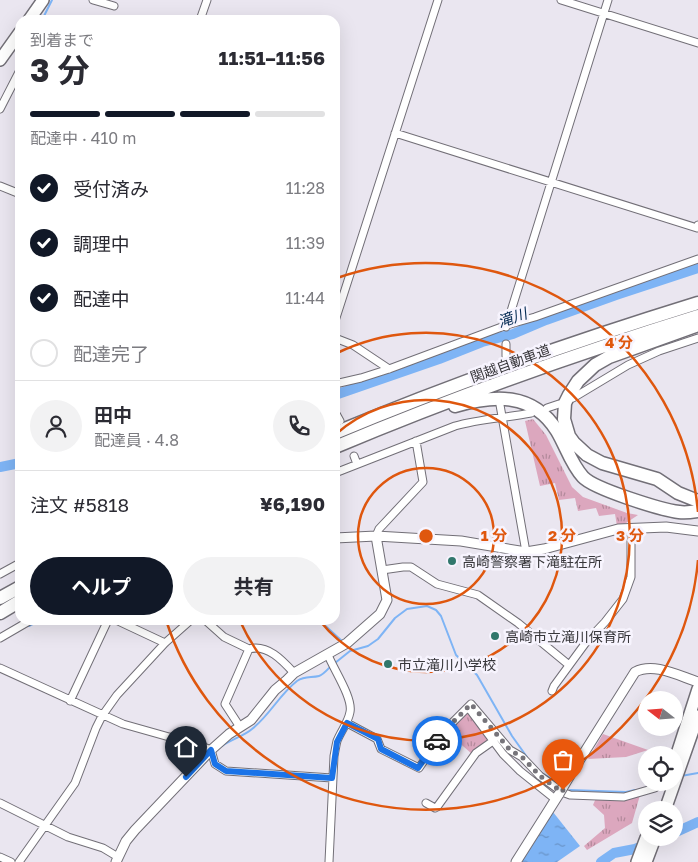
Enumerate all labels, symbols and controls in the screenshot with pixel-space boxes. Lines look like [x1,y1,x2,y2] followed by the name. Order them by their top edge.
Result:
[30,30,94,50] text: 到着まで
[219,46,325,69] text: 11:51–11:56
[30,51,90,89] text: 3 分
[30,128,136,148] text: 配達中 · 410 m
[30,174,58,202] icon: check
[73,177,149,200] text: 受付済み
[286,178,325,198] text: 11:28
[30,229,58,257] icon: check
[73,232,130,255] text: 調理中
[286,233,325,253] text: 11:39
[30,284,58,312] icon: check
[73,287,130,310] text: 配達中
[285,288,325,308] text: 11:44
[495,303,531,330] water label: 滝川
[605,333,633,351] text: 4 分
[468,341,552,385] street label: 関越自動車道
[73,342,149,365] text: 配達完了
[30,400,82,452] button: person
[273,400,325,452] button: phone
[94,403,132,426] text: 田中
[94,430,179,450] text: 配達員 · 4.8
[260,492,325,515] text: ¥6,190
[30,493,129,516] text: 注文 #5818
[481,526,507,544] text: 1 分
[548,526,576,544] text: 2 分
[616,526,644,544] text: 3 分
[417,527,435,545] centre of rings
[462,553,602,570] place label: 高崎警察署下滝駐在所
[446,555,458,567] marker: 高崎警察署下滝駐在所
[30,557,173,615] button: ヘルプ
[183,557,325,615] button: 共有
[505,628,631,645] place label: 高崎市立滝川保育所
[489,630,501,642] marker: 高崎市立滝川保育所
[398,656,496,673] place label: 市立滝川小学校
[382,658,394,670] marker: 市立滝川小学校
[638,691,682,736] north arrow
[638,691,683,846] map controls
[412,716,462,766] courier
[165,726,207,777] pin
[423,727,451,755] icon: car
[172,733,200,761] icon: home
[542,739,584,790] pin
[549,746,577,774] icon: bag
[638,746,683,791] button: locate
[638,801,683,846] button: layers

